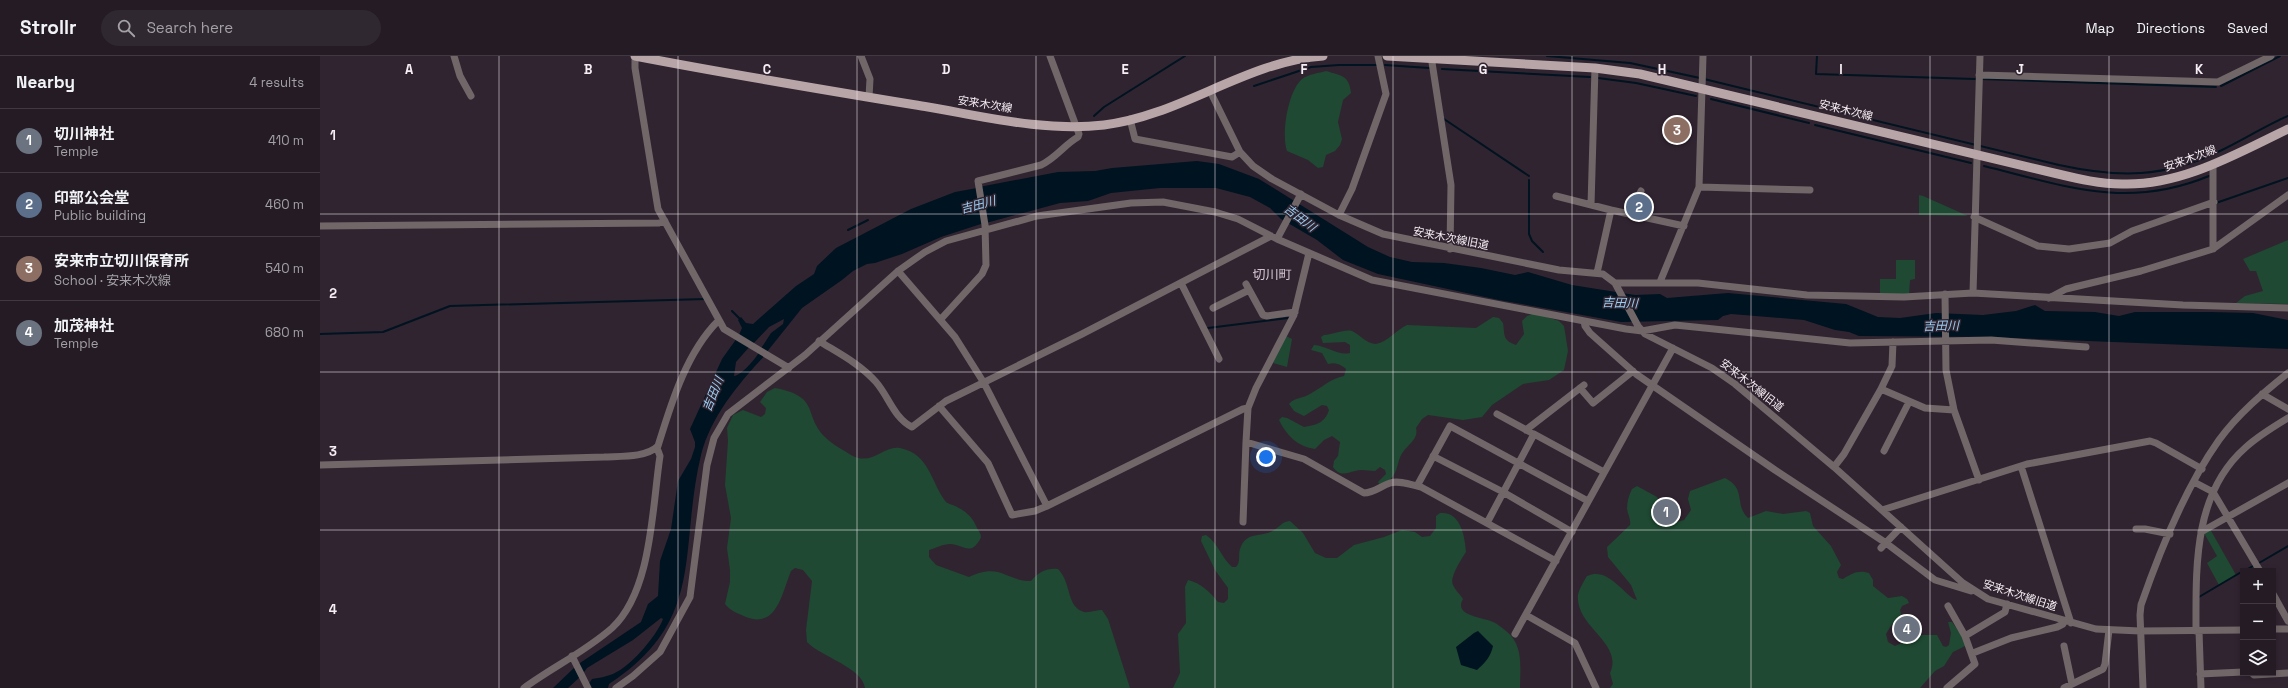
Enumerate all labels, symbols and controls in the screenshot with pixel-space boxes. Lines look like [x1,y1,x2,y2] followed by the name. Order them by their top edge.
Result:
[101,10,381,46] search box
[20,15,77,40] text: Strollr
[115,17,137,39] icon: search
[147,18,233,37] text: Search here
[2085,19,2115,37] text: Map
[2137,19,2205,37] text: Directions
[2227,19,2268,37] text: Saved
[405,61,414,78] text: A
[584,61,593,78] text: B
[763,61,771,78] text: C
[942,61,951,78] text: D
[1121,61,1129,78] text: E
[1301,61,1308,78] text: F
[1479,61,1487,78] text: G
[1658,61,1666,78] text: H
[1839,61,1843,78] text: I
[2016,61,2024,78] text: J
[2195,61,2204,78] text: K
[16,71,75,93] text: Nearby
[249,74,304,91] text: 4 results
[957,93,1013,115] street label: 安来木次線
[1818,97,1874,123] street label: 安来木次線
[1664,115,1690,145] pin: 3
[54,124,114,143] text: 切川神社
[330,127,336,144] text: 1
[26,132,32,149] text: 1
[268,132,304,149] text: 410 m
[2162,142,2218,174] street label: 安来木次線
[54,143,98,160] text: Temple
[54,188,129,207] text: 印部公会堂
[959,192,999,217] water label: 吉田川
[1626,192,1652,222] pin: 2
[25,196,33,213] text: 2
[265,196,304,213] text: 460 m
[1281,201,1321,236] water label: 吉田川
[54,207,146,224] text: Public building
[1412,224,1490,252] street label: 安来木次線旧道
[54,251,189,270] text: 安来市立切川保育所
[25,260,33,277] text: 3
[265,260,304,277] text: 540 m
[1252,266,1292,283] district label: 切川町
[54,272,171,289] text: School · 安来木次線
[329,285,337,302] text: 2
[1602,294,1640,312] water label: 吉田川
[54,316,114,335] text: 加茂神社
[1923,318,1961,334] water label: 吉田川
[25,324,33,341] text: 4
[265,324,304,341] text: 680 m
[54,335,98,352] text: Temple
[1717,356,1787,414] street label: 安来木次線旧道
[699,372,728,414] water label: 吉田川
[329,443,337,460] text: 3
[1256,447,1276,467] your location
[1653,497,1679,527] pin: 1
[2240,568,2276,676] map controls
[2240,568,2276,604] button: +
[1981,576,2059,614] street label: 安来木次線旧道
[329,601,337,618] text: 4
[2240,604,2276,640] button: −
[1894,614,1920,644] pin: 4
[2240,640,2276,676] button: layers

